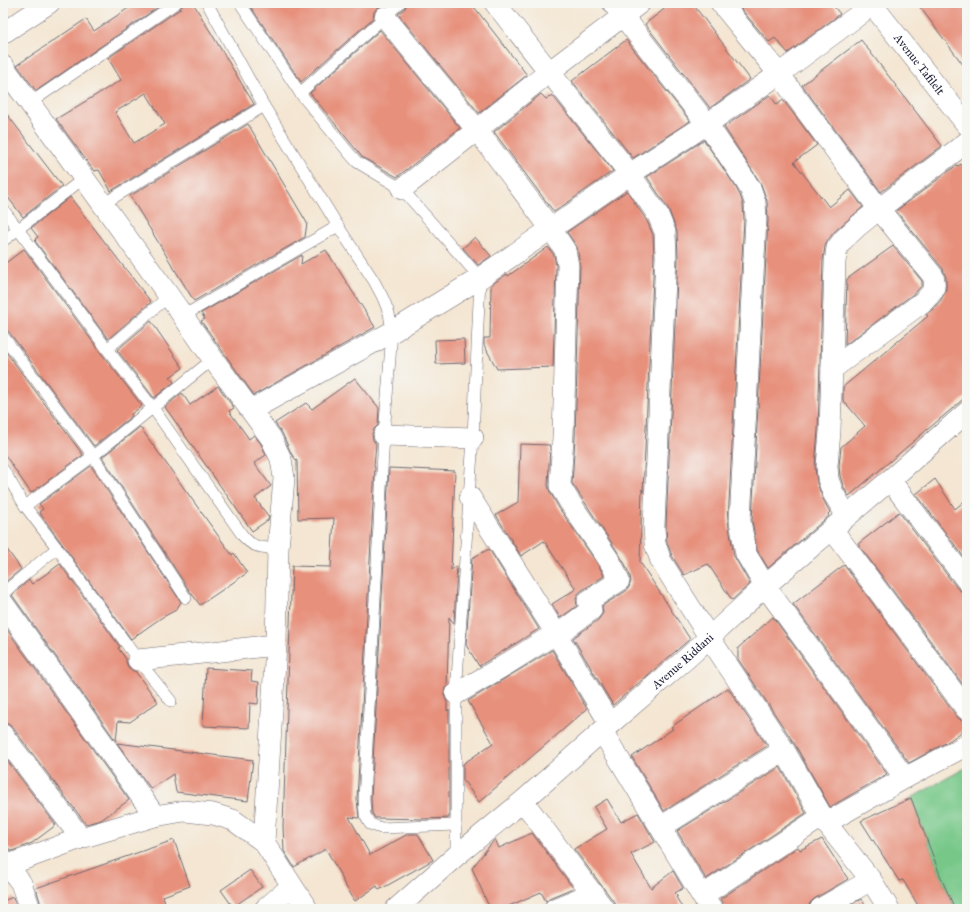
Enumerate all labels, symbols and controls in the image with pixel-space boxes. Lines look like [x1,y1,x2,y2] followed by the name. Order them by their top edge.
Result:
[890,30,948,98] street label: Avenue Tafilelt
[648,630,717,693] street label: Avenue Riddani

